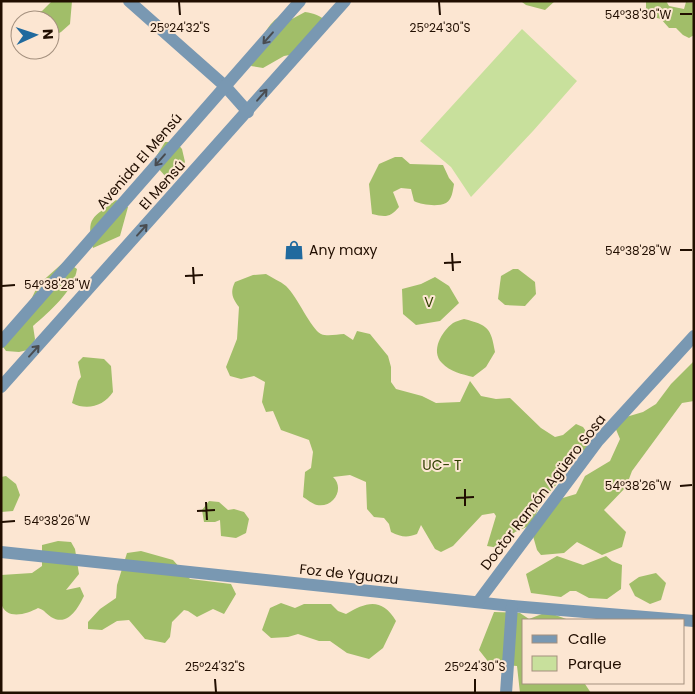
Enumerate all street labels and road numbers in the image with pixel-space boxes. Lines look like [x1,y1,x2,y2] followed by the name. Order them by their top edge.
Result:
[93,110,185,212] street label: Avenida El Mensú
[136,157,188,213] street label: El Mensú
[476,410,610,574] street label: Doctor Ramón Agüero Sosa
[299,559,399,589] street label: Foz de Yguazu

